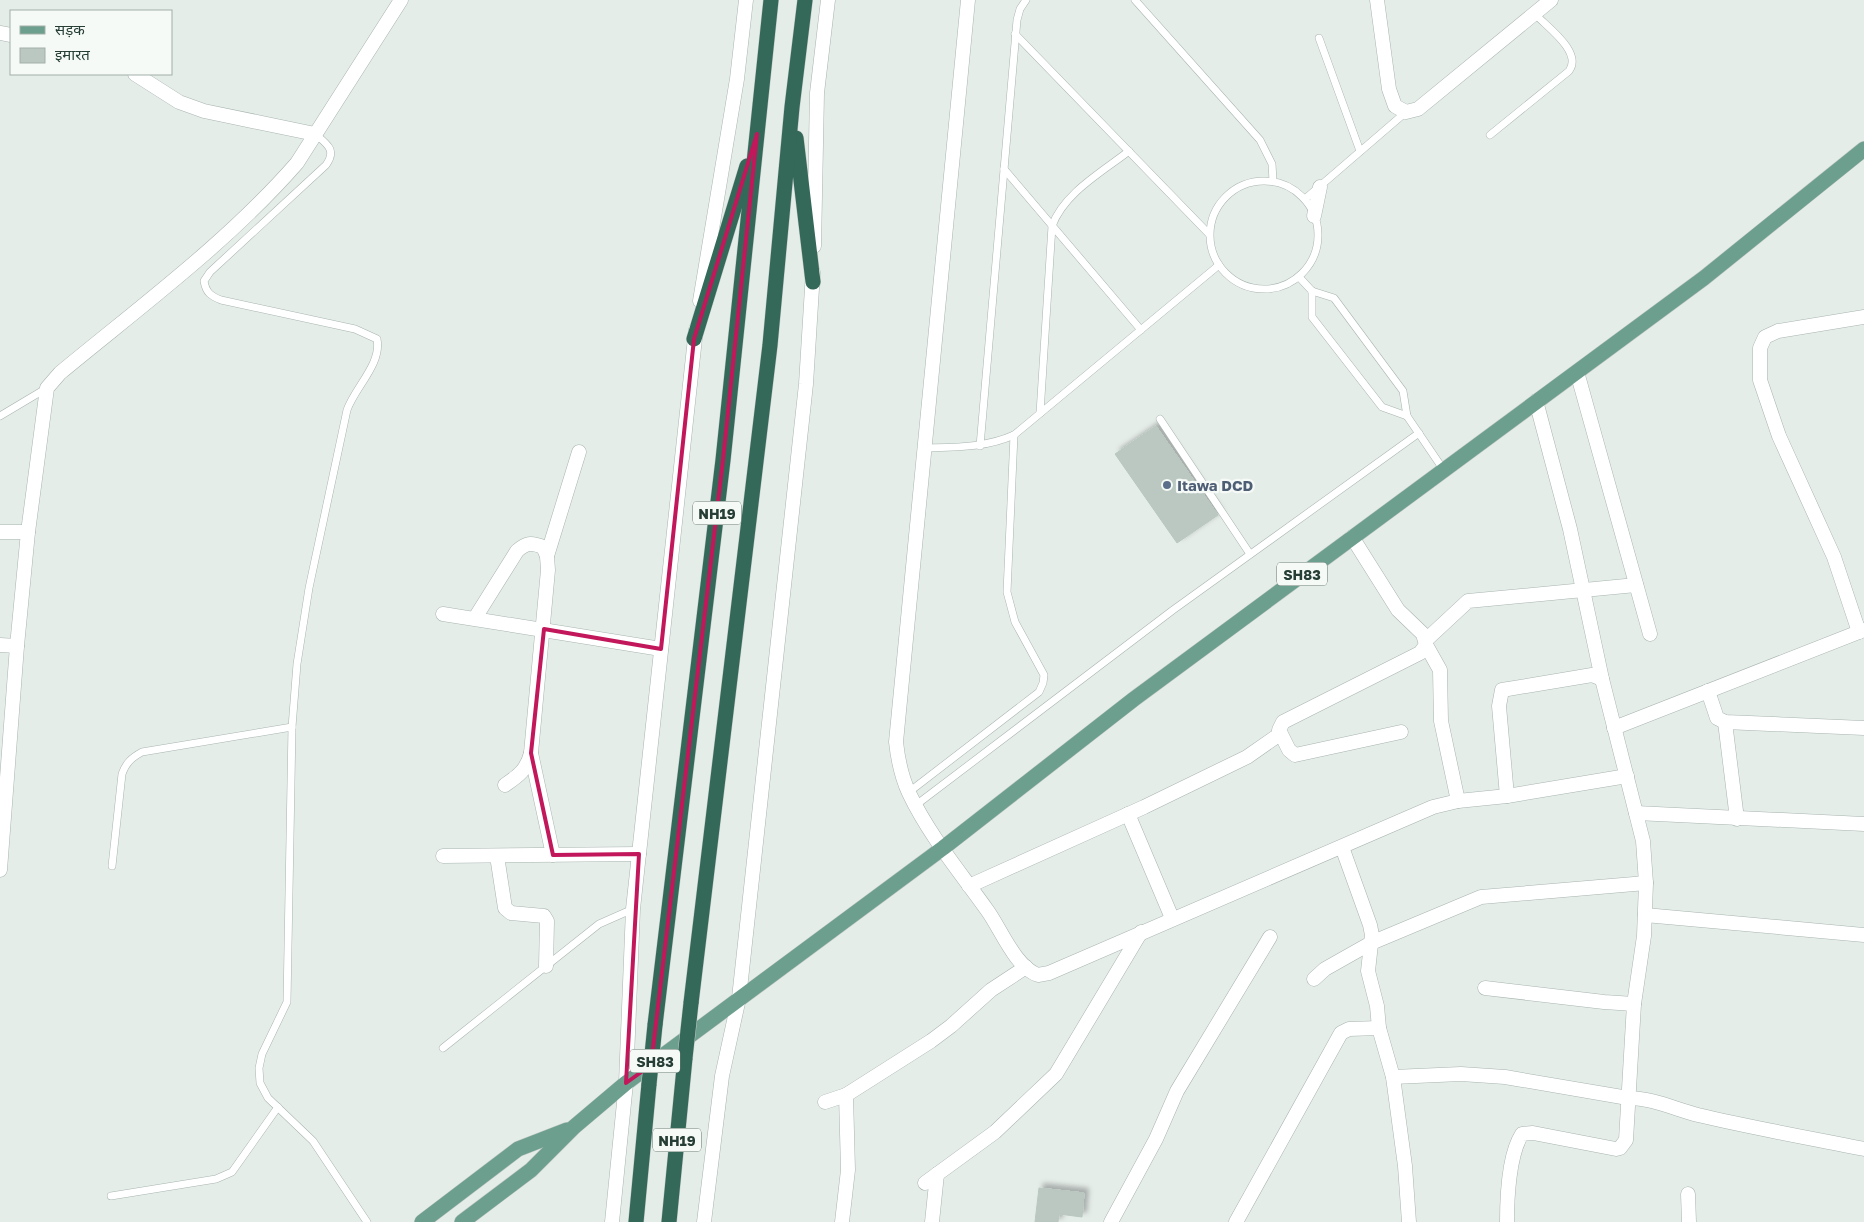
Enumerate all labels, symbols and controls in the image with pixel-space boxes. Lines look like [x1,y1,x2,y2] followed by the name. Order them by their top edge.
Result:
[10,10,172,75] legend
[55,20,85,38] text: सड़क
[55,45,90,63] text: इमारत
[1177,476,1254,494] place label: Itawa DCD
[1161,479,1173,491] marker: Itawa DCD
[693,502,741,524] road number: NH19
[1277,562,1327,586] road number: SH83
[630,1050,680,1072] road number: SH83
[653,1128,701,1152] road number: NH19

